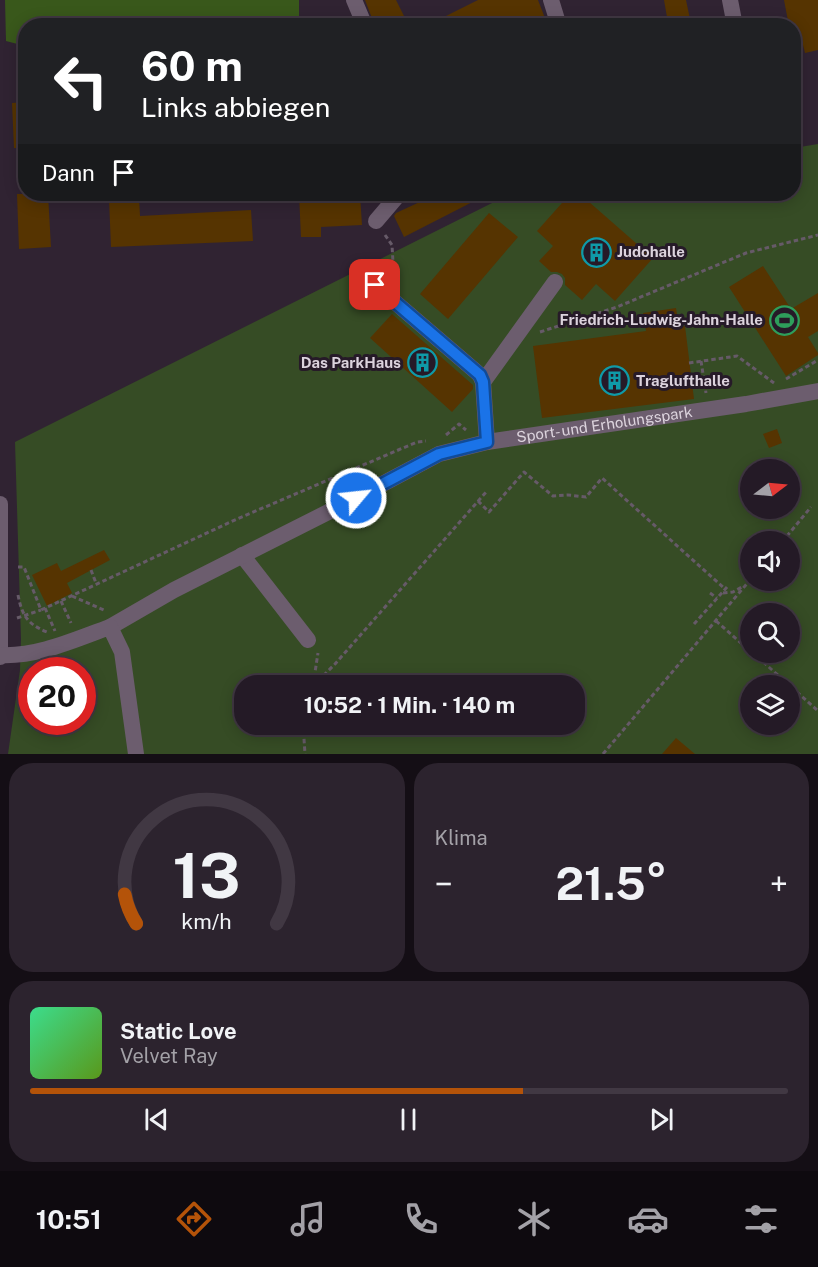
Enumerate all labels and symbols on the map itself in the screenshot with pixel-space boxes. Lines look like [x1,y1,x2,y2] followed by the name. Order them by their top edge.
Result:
[580,236,612,268] building icon: Judohalle
[617,243,685,260] place label: Judohalle
[349,259,400,310] pin
[768,304,800,336] sports icon: Friedrich-Ludwig-Jahn-Halle
[559,311,763,328] place label: Friedrich-Ludwig-Jahn-Halle
[406,347,438,379] building icon: Das ParkHaus
[301,354,401,371] place label: Das ParkHaus
[599,365,631,397] building icon: Traglufthalle
[636,372,730,389] place label: Traglufthalle
[515,403,693,446] street label: Sport- und Erholungspark
[740,459,800,519] north arrow
[324,466,388,530] position arrow
[18,657,96,735] speed limit sign: 20

